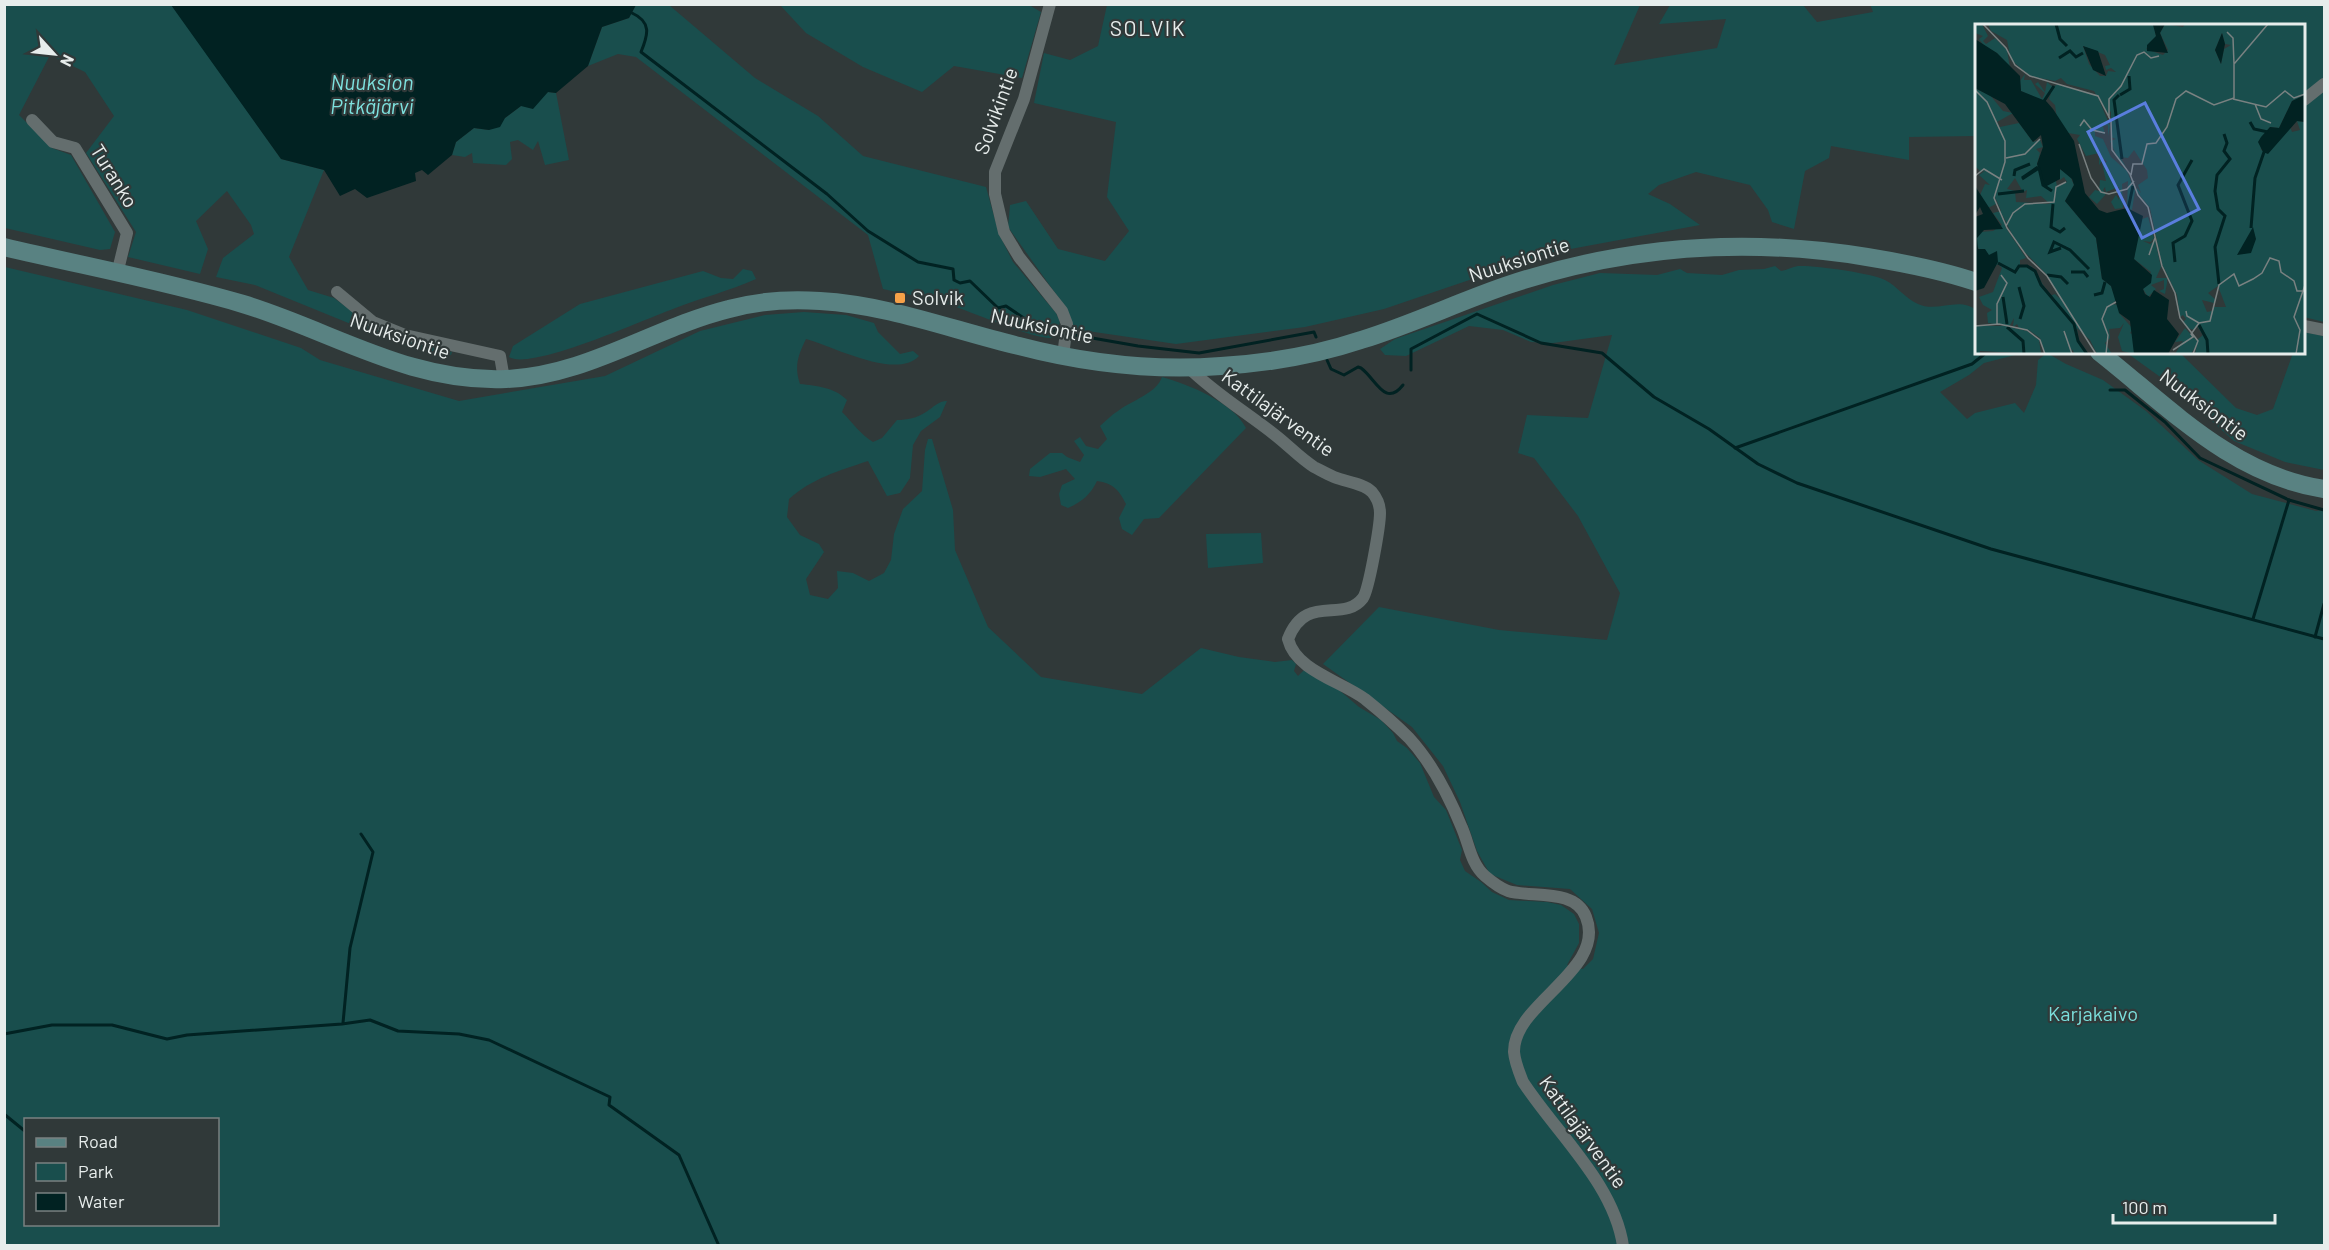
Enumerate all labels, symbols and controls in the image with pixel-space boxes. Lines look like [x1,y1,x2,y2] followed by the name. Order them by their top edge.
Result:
[1110,15,1186,40] district label: SOLVIK
[24,24,84,84] north arrow
[1975,24,2305,354] inset map
[57,52,79,70] text: N
[968,64,1022,157] street label: Solvikintie
[330,69,414,118] water label: Nuuksion Pitkäjärvi
[86,139,144,212] street label: Turanko
[1465,232,1572,287] street label: Nuuksiontie
[912,285,964,309] place label: Solvik
[893,291,907,305] marker: Solvik
[989,302,1096,348] street label: Nuuksiontie
[347,307,454,363] street label: Nuuksiontie
[1218,363,1340,461] street label: Kattilajärventie
[2156,363,2253,445] street label: Nuuksiontie
[2048,1001,2138,1025] park label: Karjakaivo
[1535,1070,1633,1192] street label: Kattilajärventie
[24,1118,219,1226] legend
[78,1130,118,1152] text: Road
[78,1160,113,1182] text: Park
[2113,1187,2275,1225] scale bar
[78,1190,125,1212] text: Water
[2122,1196,2167,1218] text: 100 m

